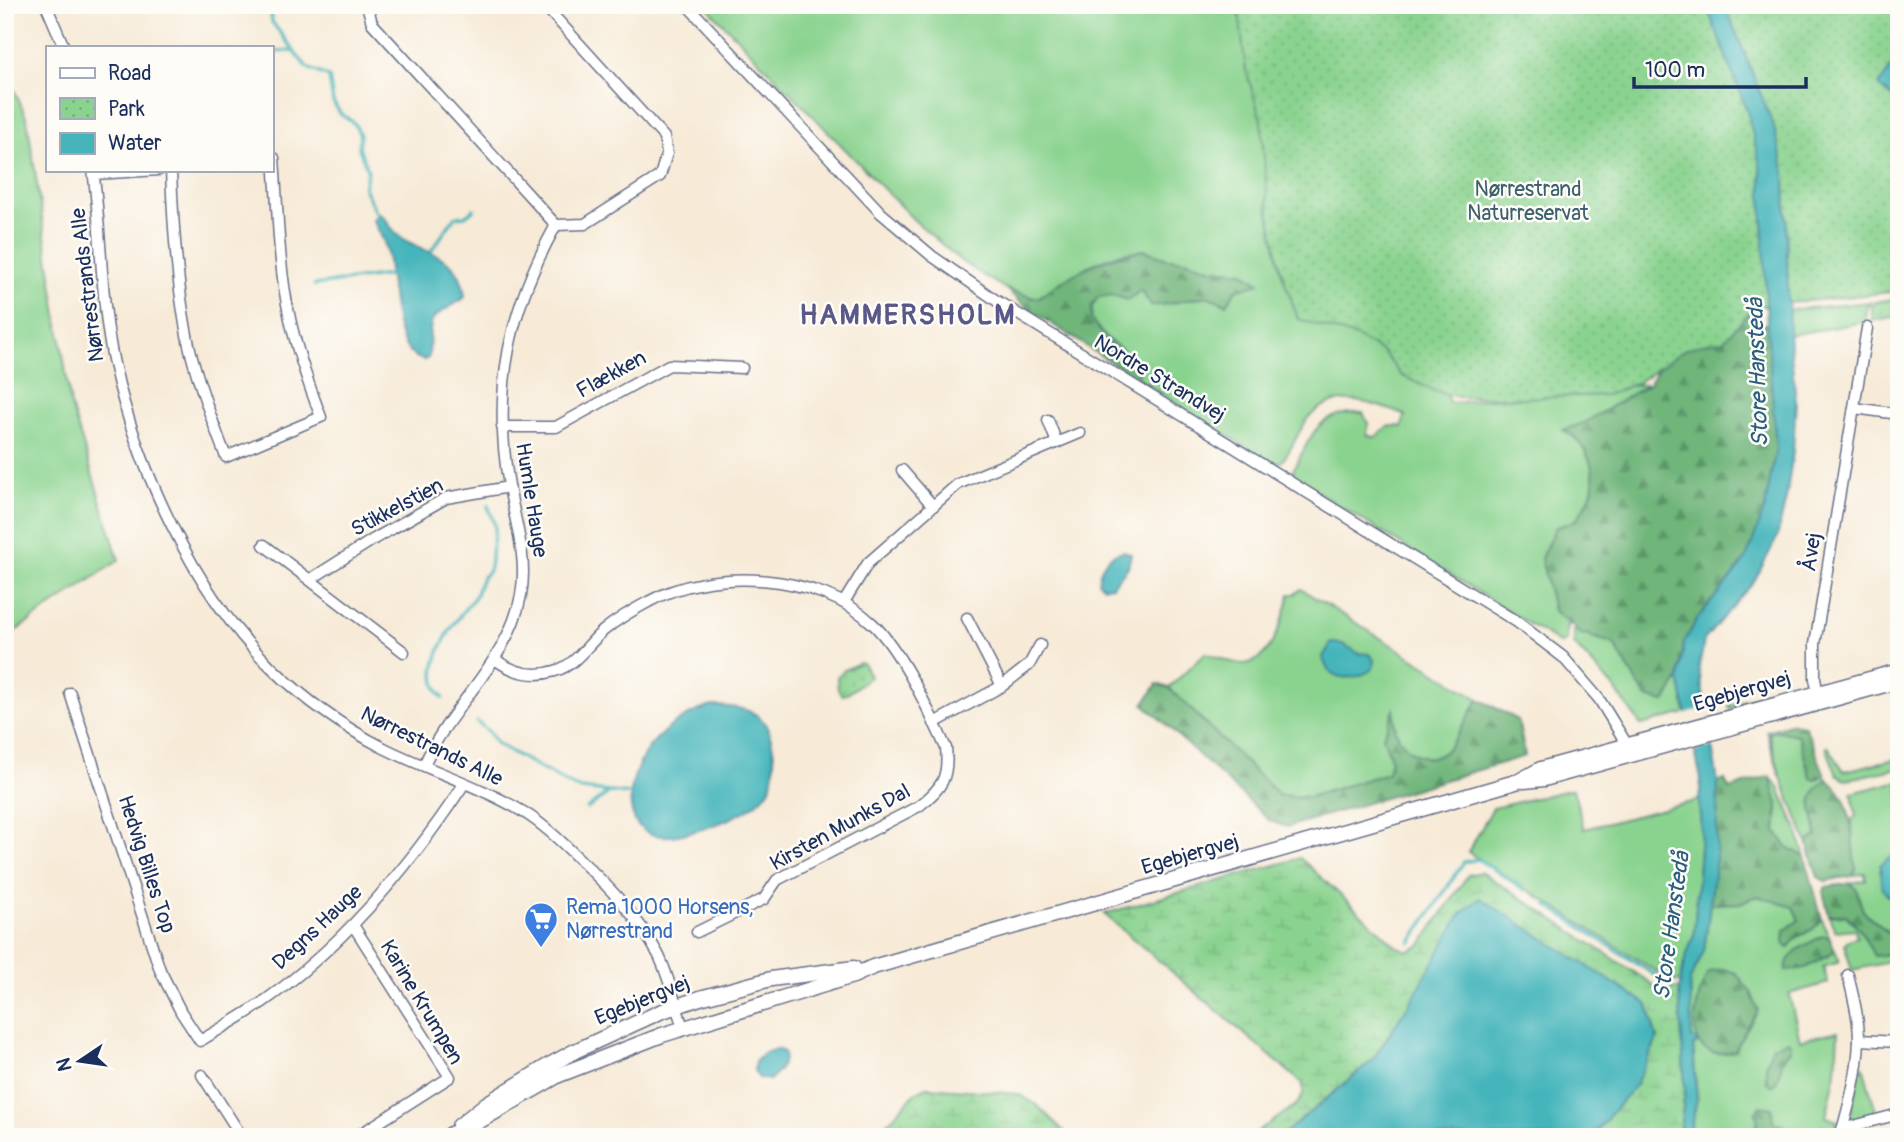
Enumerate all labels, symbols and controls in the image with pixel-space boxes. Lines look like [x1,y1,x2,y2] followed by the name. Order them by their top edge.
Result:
[46,46,273,172] legend
[1634,46,1806,90] scale bar
[1645,57,1705,84] text: 100 m
[108,60,152,87] text: Road
[108,96,145,123] text: Park
[108,130,162,157] text: Water
[1467,176,1589,227] park label: Nørrestrand Naturreservat
[65,206,110,363] street label: Nørrestrands Alle
[1740,296,1775,448] water label: Store Hanstedå
[800,298,1016,333] district label: HAMMERSHOLM
[1089,328,1231,428] street label: Nordre Strandvej
[571,344,651,405] street label: Flækken
[509,441,554,560] street label: Humle Hauge
[346,472,448,543] street label: Stikkelstien
[1794,531,1828,573] street label: Åvej
[1690,665,1794,718] street label: Egebjergvej
[356,700,508,793] street label: Nørrestrands Alle
[765,778,915,877] street label: Kirsten Munks Dal
[112,792,182,937] street label: Hedvig Billes Top
[1138,828,1242,881] street label: Egebjergvej
[1647,849,1696,1002] water label: Store Hanstedå
[267,878,369,976] street label: Degns Hauge
[566,894,754,945] place label: Rema 1000 Horsens, Nørrestrand
[522,900,560,949] supermarket icon: Rema 1000 Horsens, Nørrestrand
[374,935,469,1070] street label: Karine Krumpen
[591,969,694,1032] street label: Egebjergvej
[46,1026,116,1096] north arrow
[51,1055,78,1074] text: N

